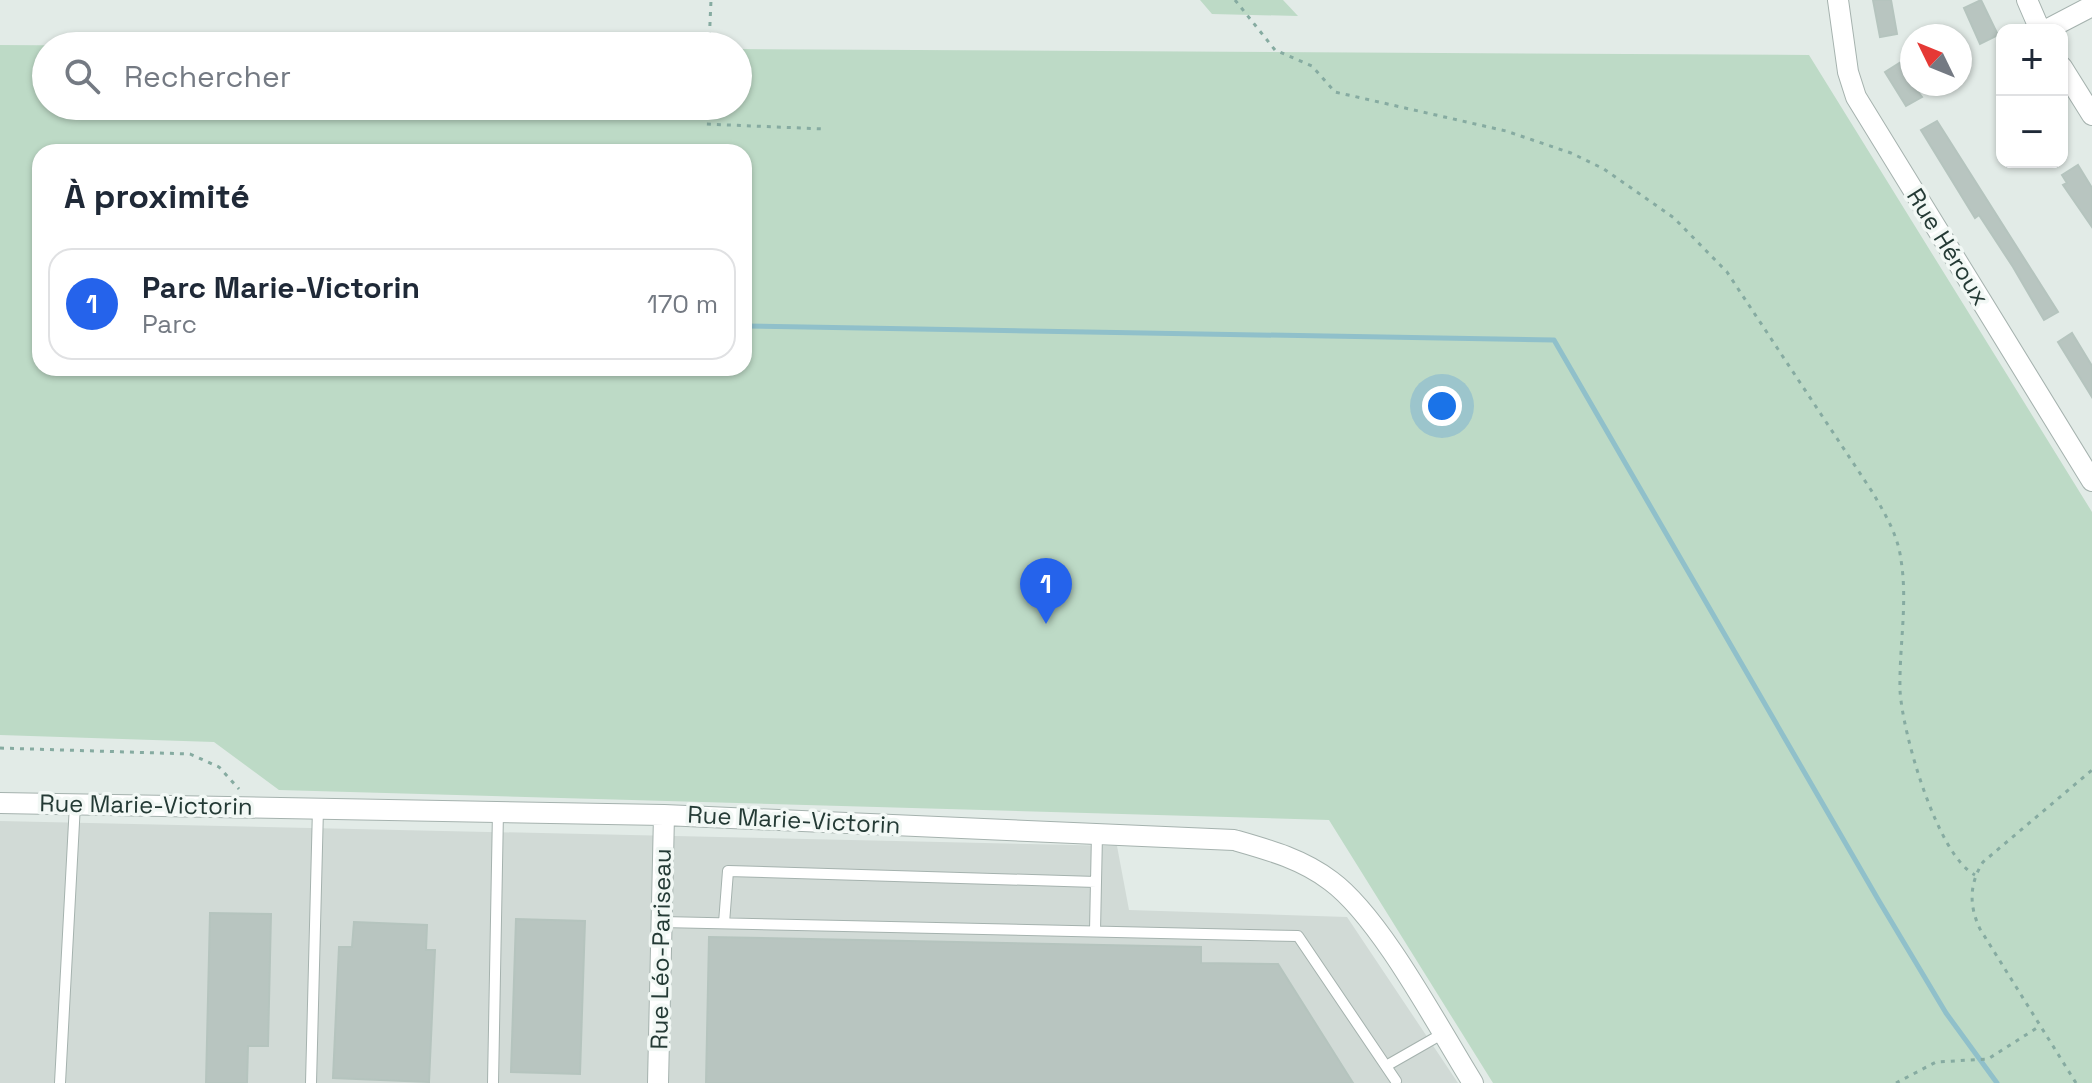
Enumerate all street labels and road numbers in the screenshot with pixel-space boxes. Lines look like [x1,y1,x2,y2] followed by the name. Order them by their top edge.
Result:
[1900,182,1997,311] street label: Rue Héroux
[39,787,253,822] street label: Rue Marie-Victorin
[687,798,901,841] street label: Rue Marie-Victorin
[643,848,678,1050] street label: Rue Léo-Pariseau

